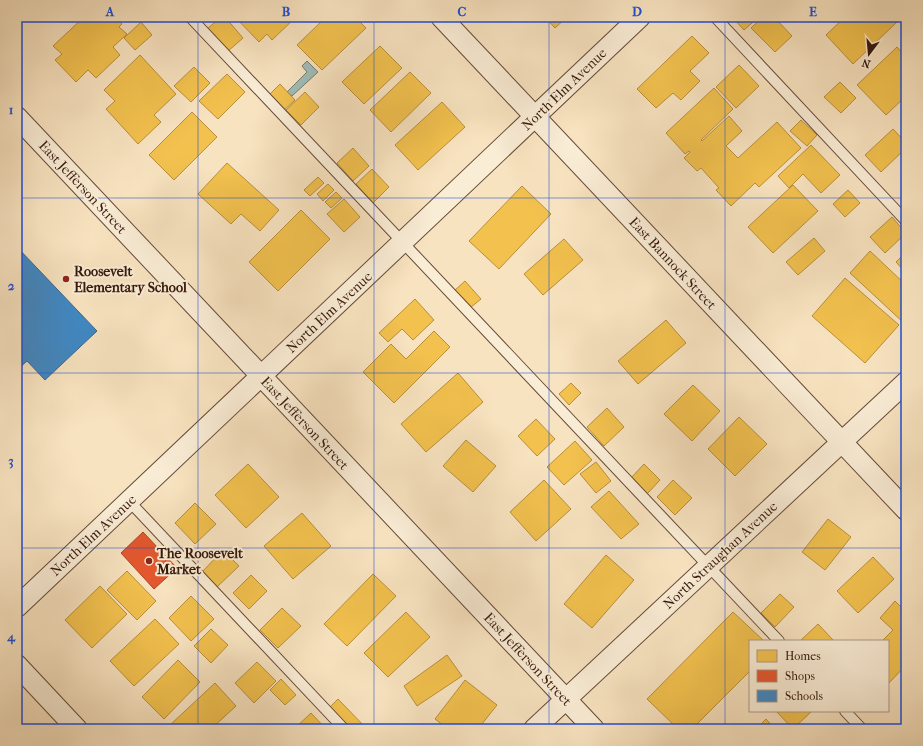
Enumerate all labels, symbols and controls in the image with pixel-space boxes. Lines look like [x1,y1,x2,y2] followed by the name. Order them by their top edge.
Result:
[105,4,115,19] text: A
[282,4,291,19] text: B
[458,4,467,19] text: C
[632,4,642,19] text: D
[809,4,817,19] text: E
[849,34,889,74] north arrow
[518,44,610,134] street label: North Elm Avenue
[860,56,872,71] text: N
[9,102,14,117] text: 1
[35,137,130,238] street label: East Jefferson Street
[625,214,720,313] street label: East Bannock Street
[74,263,187,296] place label: Roosevelt Elementary School
[283,268,376,357] street label: North Elm Avenue
[61,274,71,284] marker: Roosevelt Elementary School
[8,278,15,293] text: 2
[257,373,352,474] street label: East Jefferson Street
[8,453,14,469] text: 3
[47,491,140,580] street label: North Elm Avenue
[660,498,781,613] street label: North Straughan Avenue
[156,545,244,578] place label: The Roosevelt Market
[144,556,154,566] marker: The Roosevelt Market
[480,609,575,710] street label: East Jefferson Street
[6,629,16,645] text: 4
[749,640,889,712] legend
[785,649,821,663] text: Homes
[785,669,815,683] text: Shops
[785,689,824,703] text: Schools

